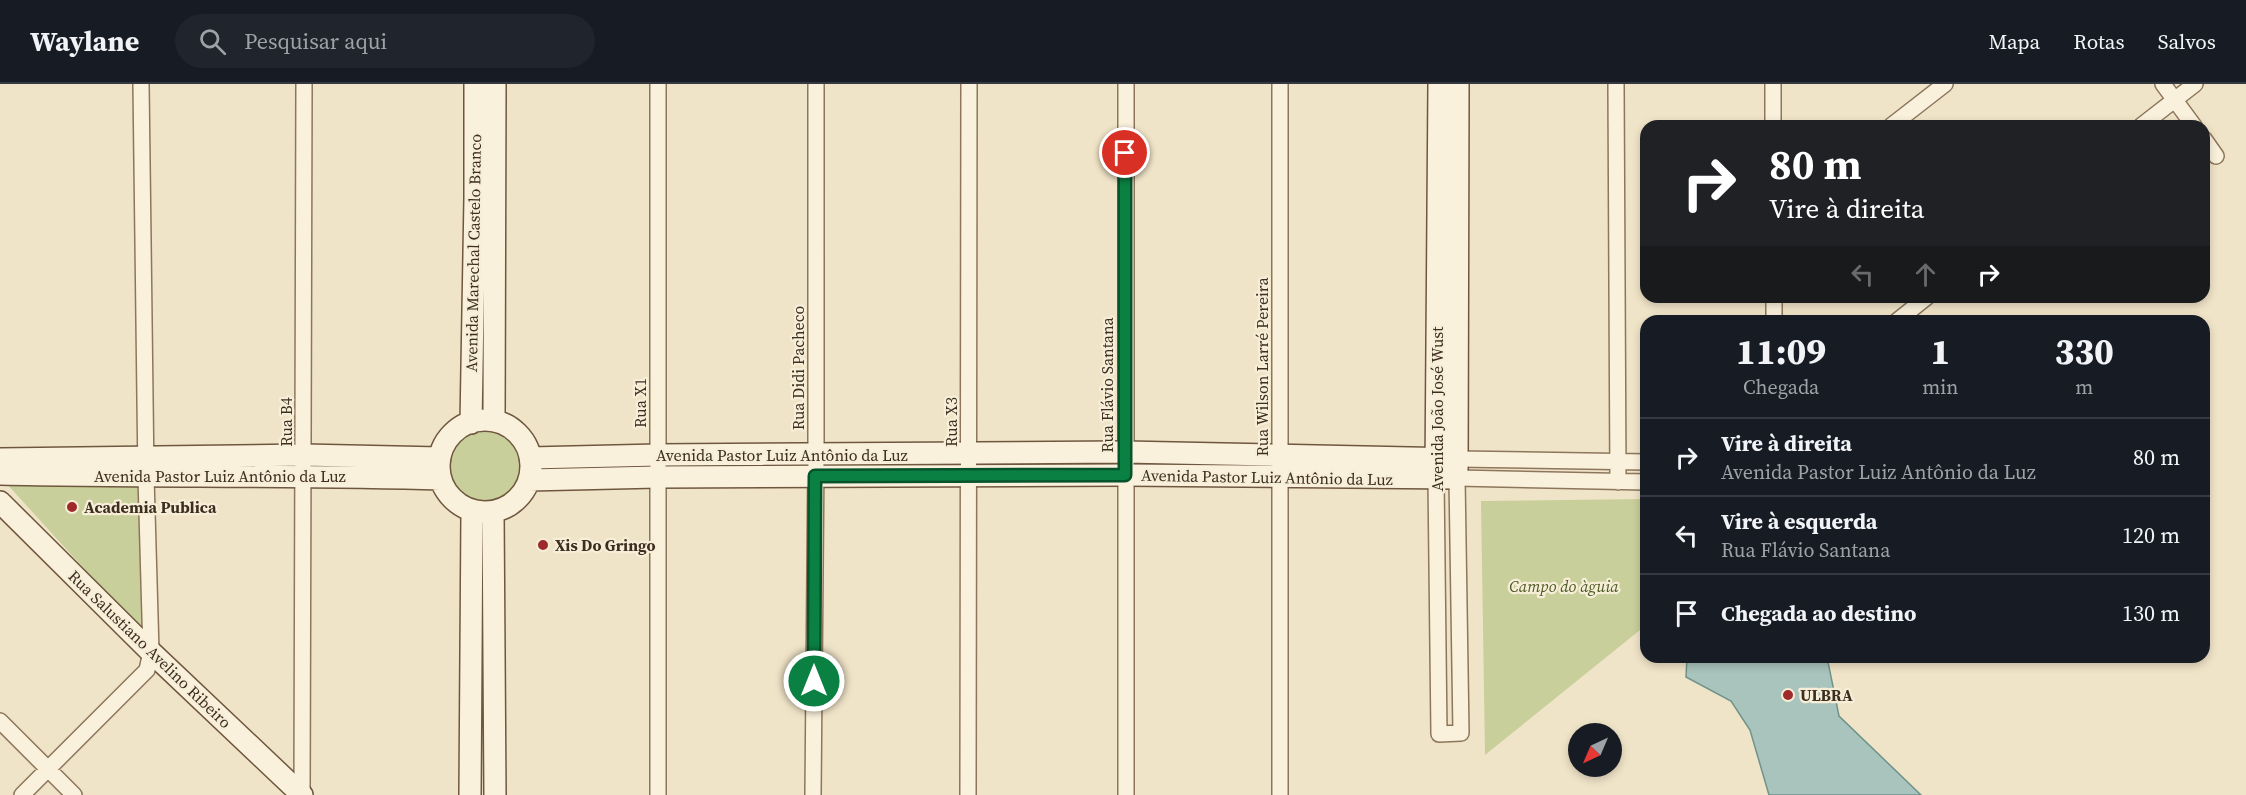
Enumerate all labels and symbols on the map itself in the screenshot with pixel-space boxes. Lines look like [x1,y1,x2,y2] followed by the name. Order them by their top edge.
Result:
[1099,127,1150,178] pin
[460,133,486,372] street label: Avenida Marechal Castelo Branco
[1251,277,1273,457] street label: Rua Wilson Larré Pereira
[787,305,809,430] street label: Rua Didi Pacheco
[1096,316,1118,453] street label: Rua Flávio Santana
[1426,326,1448,491] street label: Avenida João José Wust
[629,378,651,428] street label: Rua X1
[275,397,297,447] street label: Rua B4
[940,397,962,447] street label: Rua X3
[656,444,908,466] street label: Avenida Pastor Luiz Antônio da Luz
[1141,464,1393,490] street label: Avenida Pastor Luiz Antônio da Luz
[94,465,346,487] street label: Avenida Pastor Luiz Antônio da Luz
[84,496,217,518] place label: Academia Publica
[65,500,79,514] marker: Academia Publica
[555,534,655,556] place label: Xis Do Gringo
[536,538,550,552] marker: Xis Do Gringo
[64,565,236,733] street label: Rua Salustiano Avelino Ribeiro
[1509,575,1619,597] park label: Campo do àguia
[782,649,846,713] position arrow
[1800,684,1853,706] place label: ULBRA
[1781,688,1795,702] marker: ULBRA
[1568,723,1622,777] north arrow

